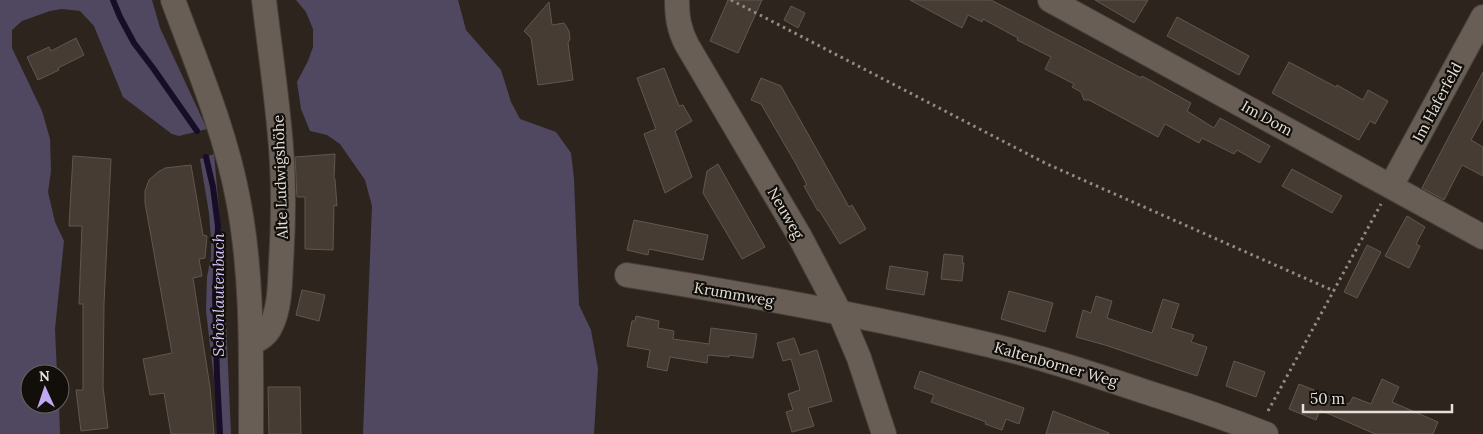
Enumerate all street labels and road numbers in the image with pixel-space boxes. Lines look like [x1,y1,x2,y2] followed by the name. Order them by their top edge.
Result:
[1408,59,1466,145] street label: Im Haferfeld
[1238,96,1296,140] street label: Im Dom
[268,115,292,240] street label: Alte Ludwigshöhe
[764,184,809,243] street label: Neuweg
[693,278,776,310] street label: Krummweg
[992,337,1121,391] street label: Kaltenborner Weg

